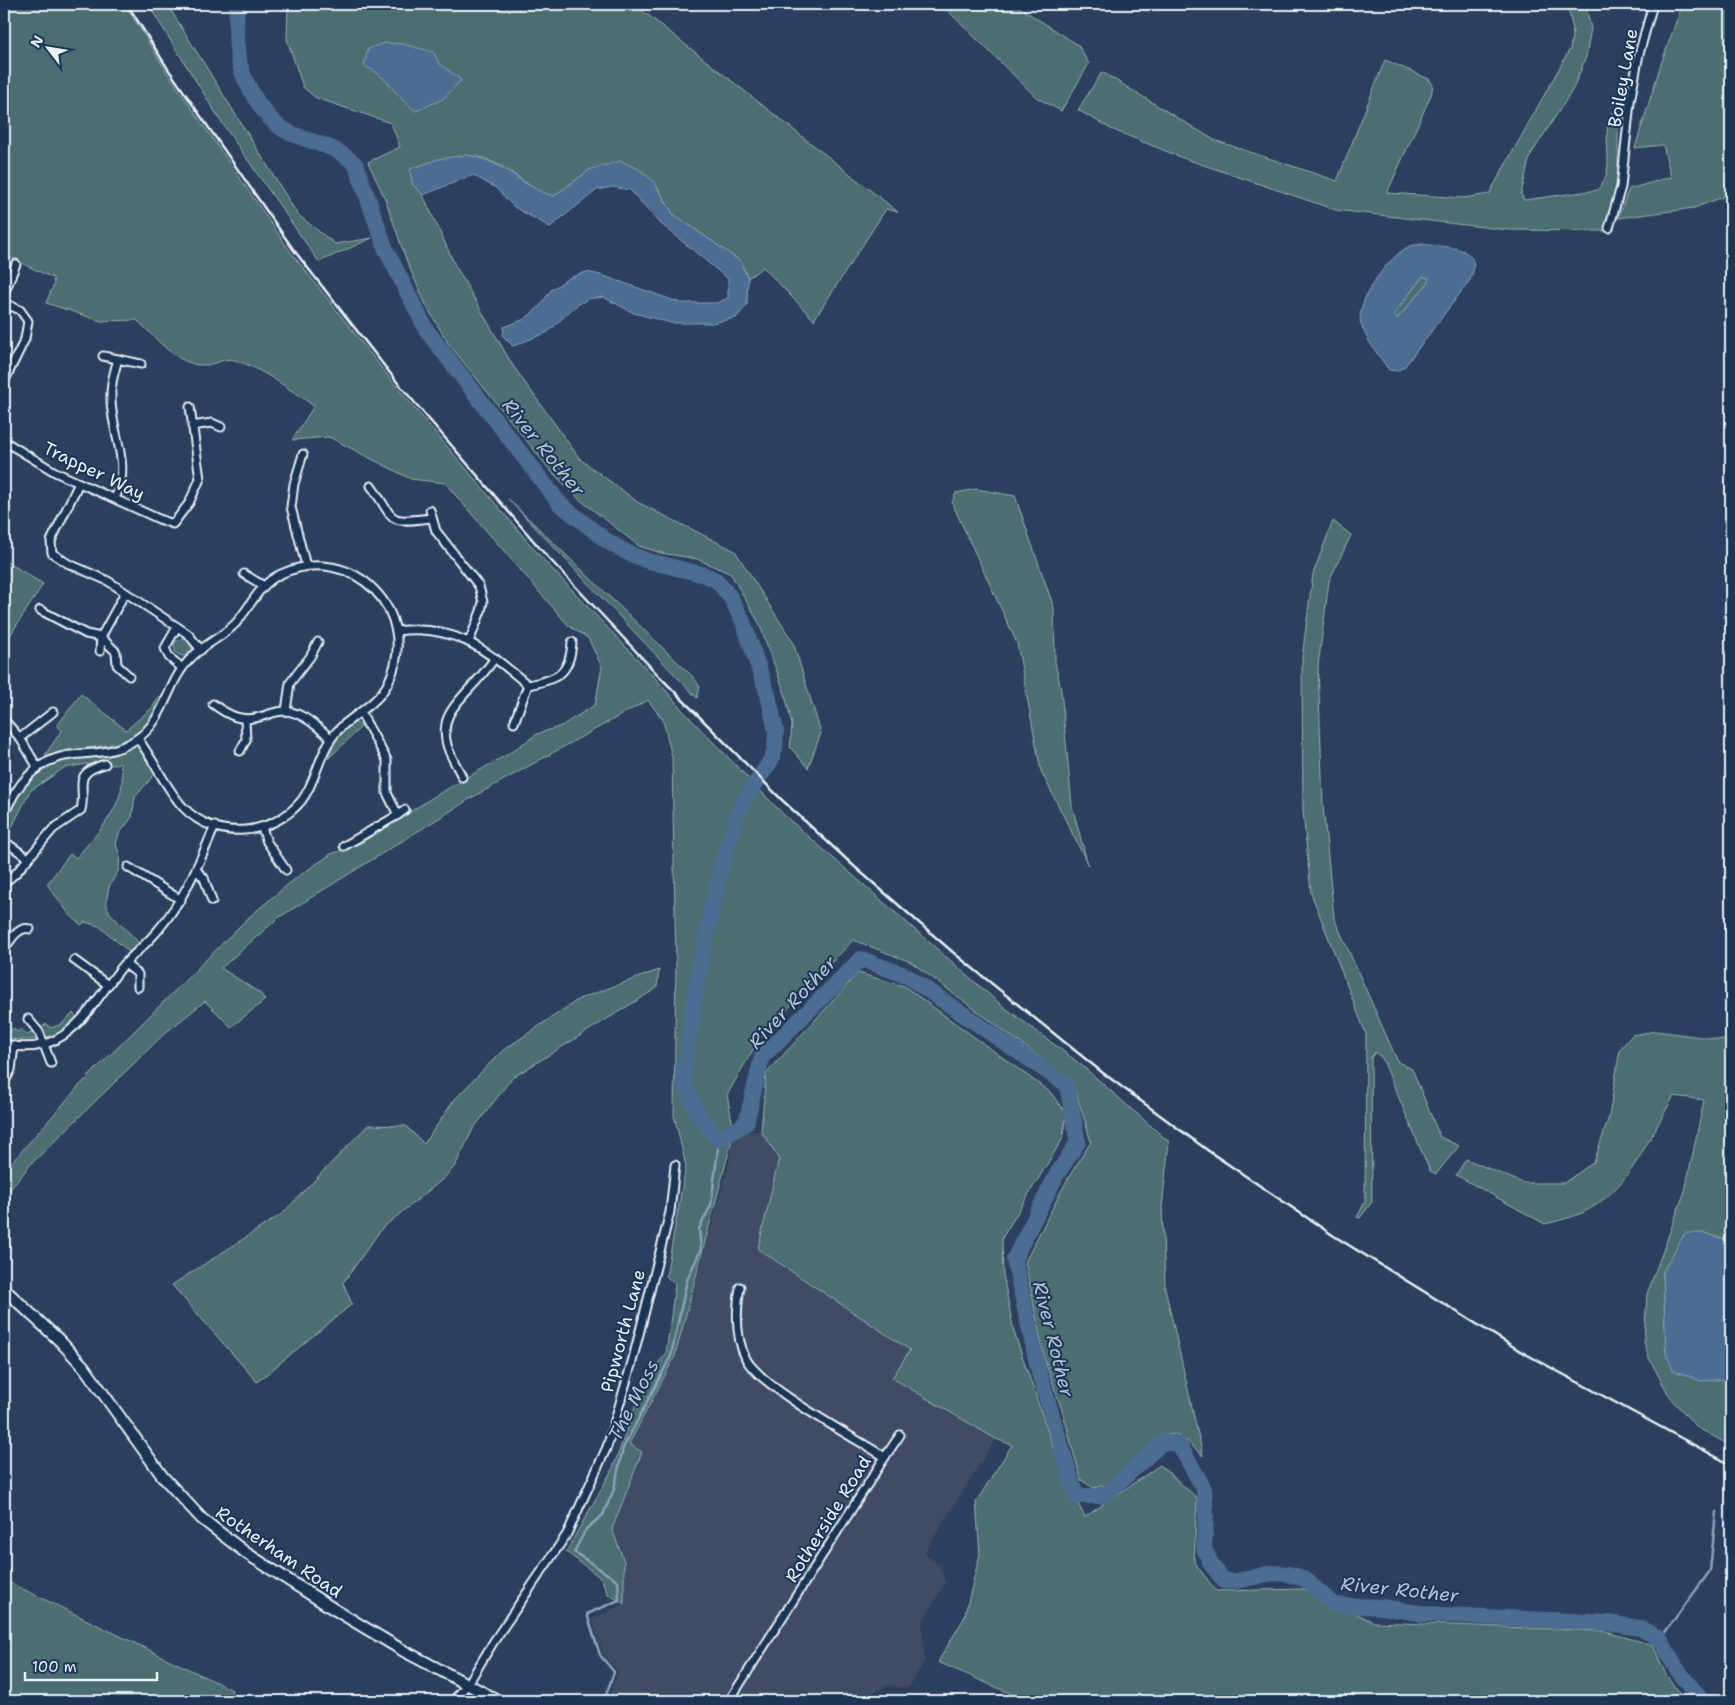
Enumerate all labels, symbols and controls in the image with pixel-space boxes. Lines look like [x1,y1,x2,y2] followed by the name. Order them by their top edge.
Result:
[22,22,72,72] north arrow
[1603,27,1643,129] street label: Boiley Lane
[26,32,47,51] text: N
[497,393,591,502] water label: River Rother
[39,436,149,506] street label: Trapper Way
[743,950,843,1054] water label: River Rother
[595,1267,651,1395] street label: Pipworth Lane
[1027,1279,1080,1401] water label: River Rother
[602,1355,665,1445] water label: The Moss
[779,1451,877,1587] street label: Rotherside Road
[211,1501,347,1603] street label: Rotherham Road
[1340,1571,1461,1608] water label: River Rother
[25,1650,158,1682] scale bar
[32,1657,77,1677] text: 100 m

